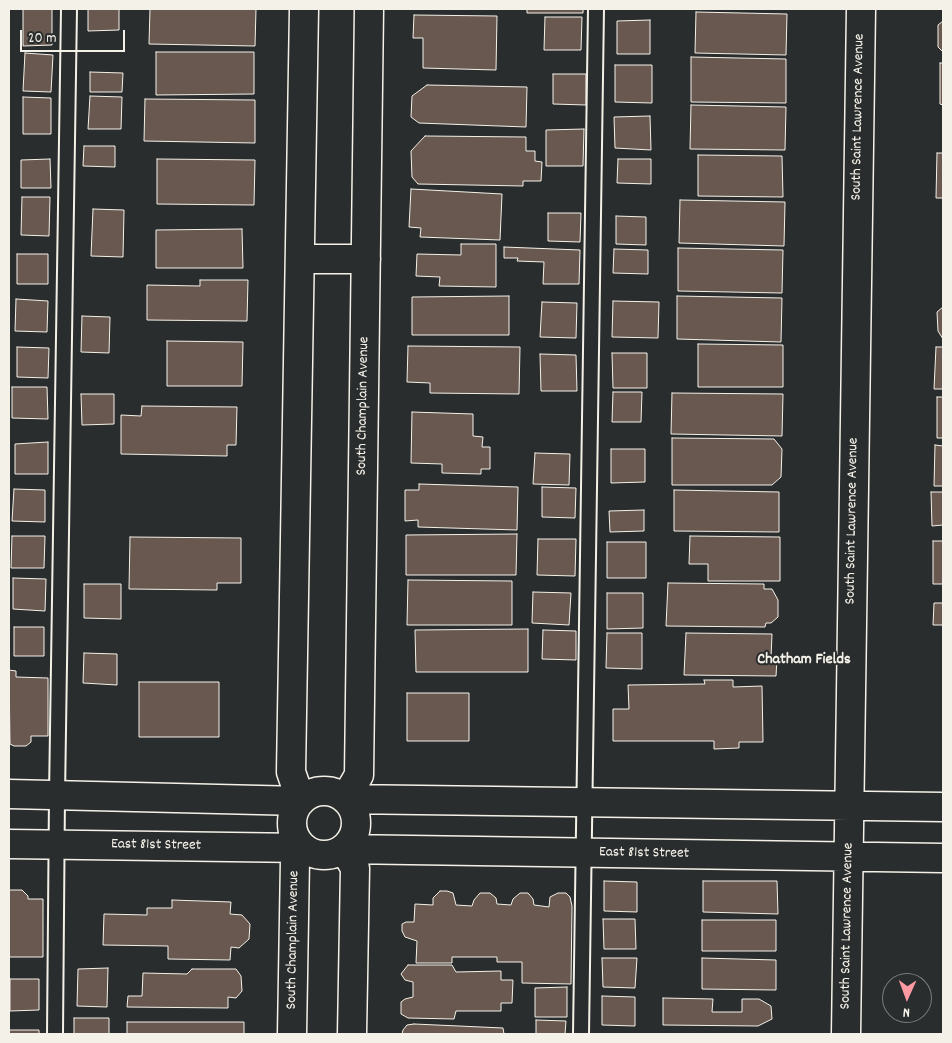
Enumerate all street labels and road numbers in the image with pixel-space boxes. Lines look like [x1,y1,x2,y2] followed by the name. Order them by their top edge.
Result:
[849,33,869,201] street label: South Saint Lawrence Avenue
[354,336,374,476] street label: South Champlain Avenue
[843,437,863,605] street label: South Saint Lawrence Avenue
[111,836,201,856] street label: East 81st Street
[838,842,858,1010] street label: South Saint Lawrence Avenue
[599,844,689,864] street label: East 81st Street
[284,870,304,1010] street label: South Champlain Avenue

